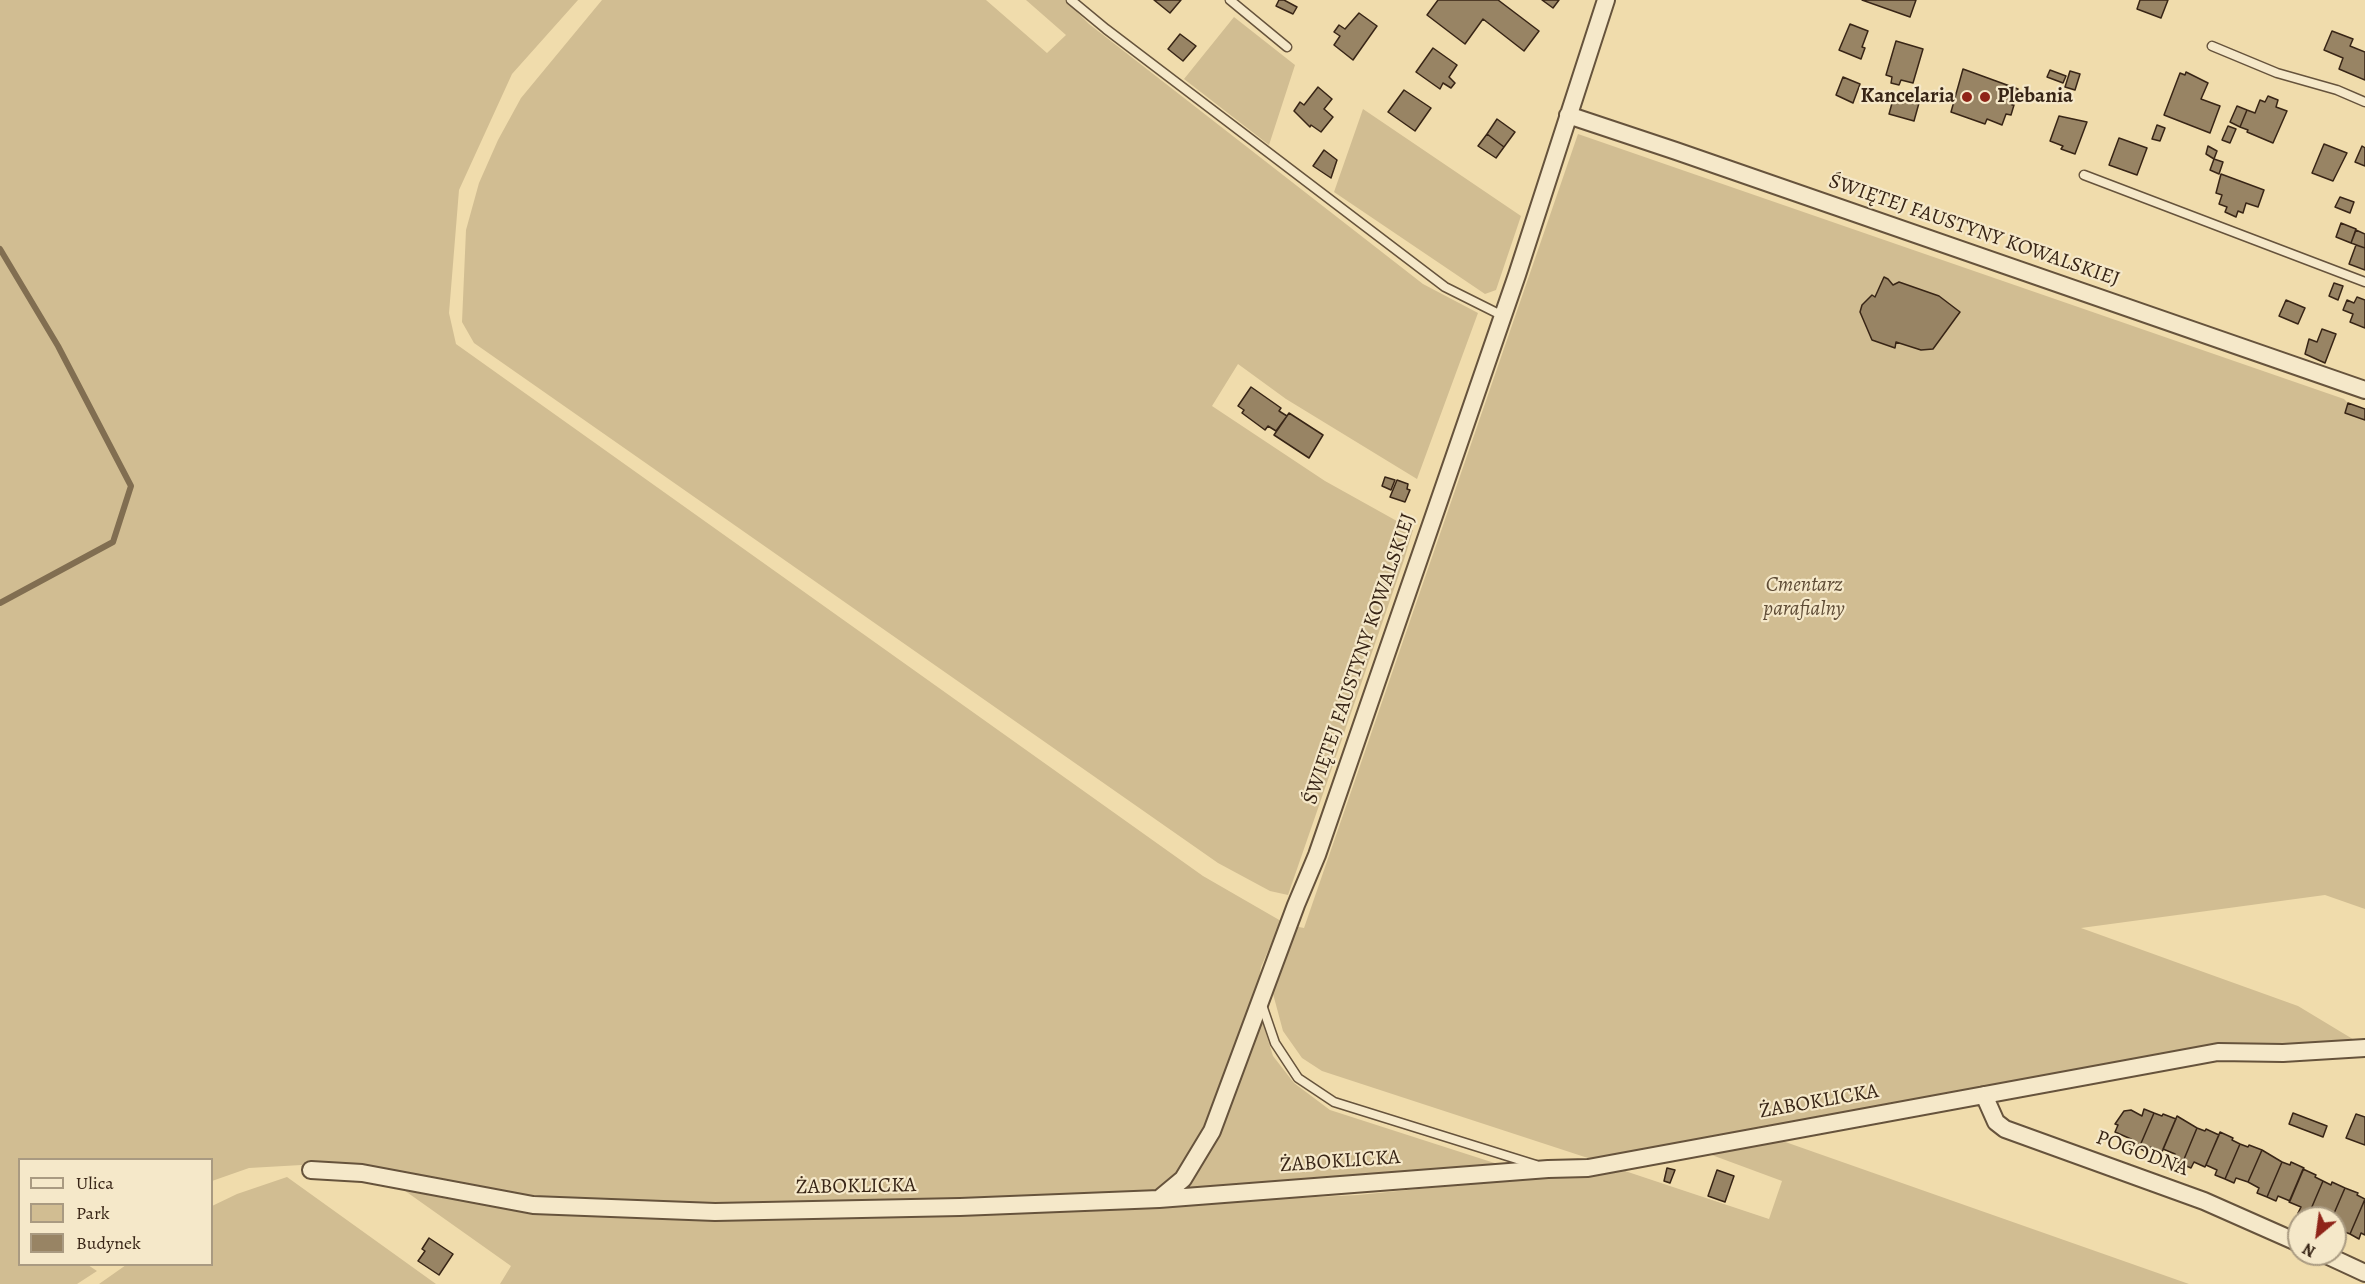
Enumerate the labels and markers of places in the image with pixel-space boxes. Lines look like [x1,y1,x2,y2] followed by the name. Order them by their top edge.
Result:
[1861,84,1955,110] place label: Kancelaria
[1997,84,2073,110] place label: Plebania
[1960,90,1974,104] marker: Kancelaria
[1978,90,1992,104] marker: Plebania

